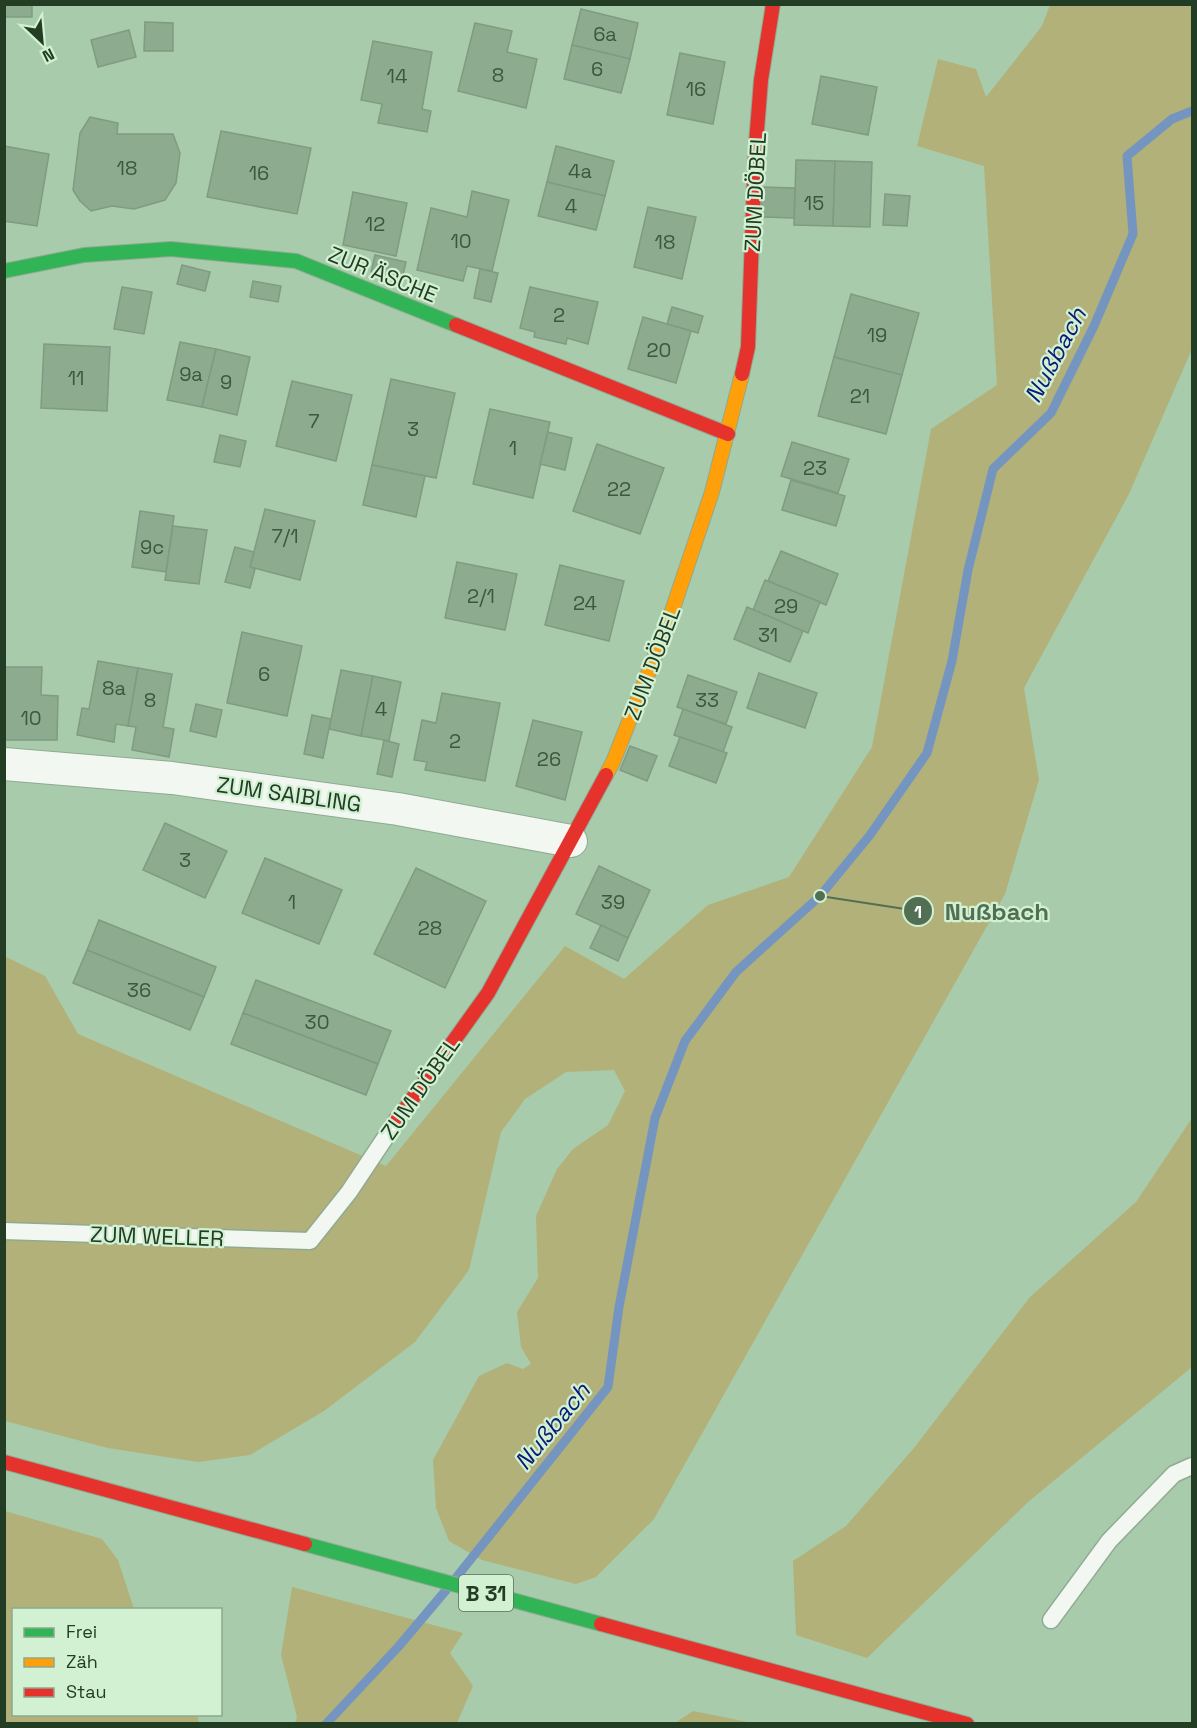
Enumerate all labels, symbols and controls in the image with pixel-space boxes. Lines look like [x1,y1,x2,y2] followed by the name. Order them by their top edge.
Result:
[12,12,72,72] north arrow
[593,21,617,47] house number: 6a
[39,43,58,67] text: N
[591,56,603,82] house number: 6
[492,62,504,88] house number: 8
[387,63,407,89] house number: 14
[686,76,706,102] house number: 16
[738,131,772,253] street label: ZUM DÖBEL
[117,155,137,181] house number: 18
[568,158,592,184] house number: 4a
[249,160,269,186] house number: 16
[804,190,824,216] house number: 15
[565,193,577,219] house number: 4
[365,211,385,237] house number: 12
[450,228,472,254] house number: 10
[655,229,675,255] house number: 18
[325,240,441,308] street label: ZUR ÄSCHE
[1017,301,1094,408] water label: Nußbach
[553,302,565,328] house number: 2
[867,322,887,348] house number: 19
[647,337,671,363] house number: 20
[179,361,203,387] house number: 9a
[68,365,84,391] house number: 11
[220,369,232,395] house number: 9
[850,383,870,409] house number: 21
[308,408,320,434] house number: 7
[407,416,419,442] house number: 3
[509,435,517,461] house number: 1
[803,455,827,481] house number: 23
[607,476,631,502] house number: 22
[271,523,299,549] house number: 7/1
[140,534,164,560] house number: 9c
[467,583,495,609] house number: 2/1
[573,590,597,616] house number: 24
[774,593,798,619] house number: 29
[617,602,687,724] street label: ZUM DÖBEL
[758,622,778,648] house number: 31
[258,661,270,687] house number: 6
[102,675,126,701] house number: 8a
[144,687,156,713] house number: 8
[695,687,719,713] house number: 33
[375,696,387,722] house number: 4
[20,705,42,731] house number: 10
[449,728,461,754] house number: 2
[537,746,561,772] house number: 26
[215,770,363,818] street label: ZUM SAIBLING
[179,847,191,873] house number: 3
[288,889,296,915] house number: 1
[601,889,625,915] house number: 39
[903,890,1061,932] callout: Nußbach
[945,896,1049,927] text: Nußbach
[914,900,922,923] text: 1
[418,915,442,941] house number: 28
[127,977,151,1003] house number: 36
[305,1009,329,1035] house number: 30
[374,1031,466,1145] street label: ZUM DÖBEL
[90,1220,224,1252] street label: ZUM WELLER
[507,1375,597,1476] water label: Nußbach
[459,1575,513,1611] road number: B 31
[12,1608,222,1716] legend
[66,1620,97,1643] text: Frei
[66,1650,98,1673] text: Zäh
[66,1680,106,1703] text: Stau

